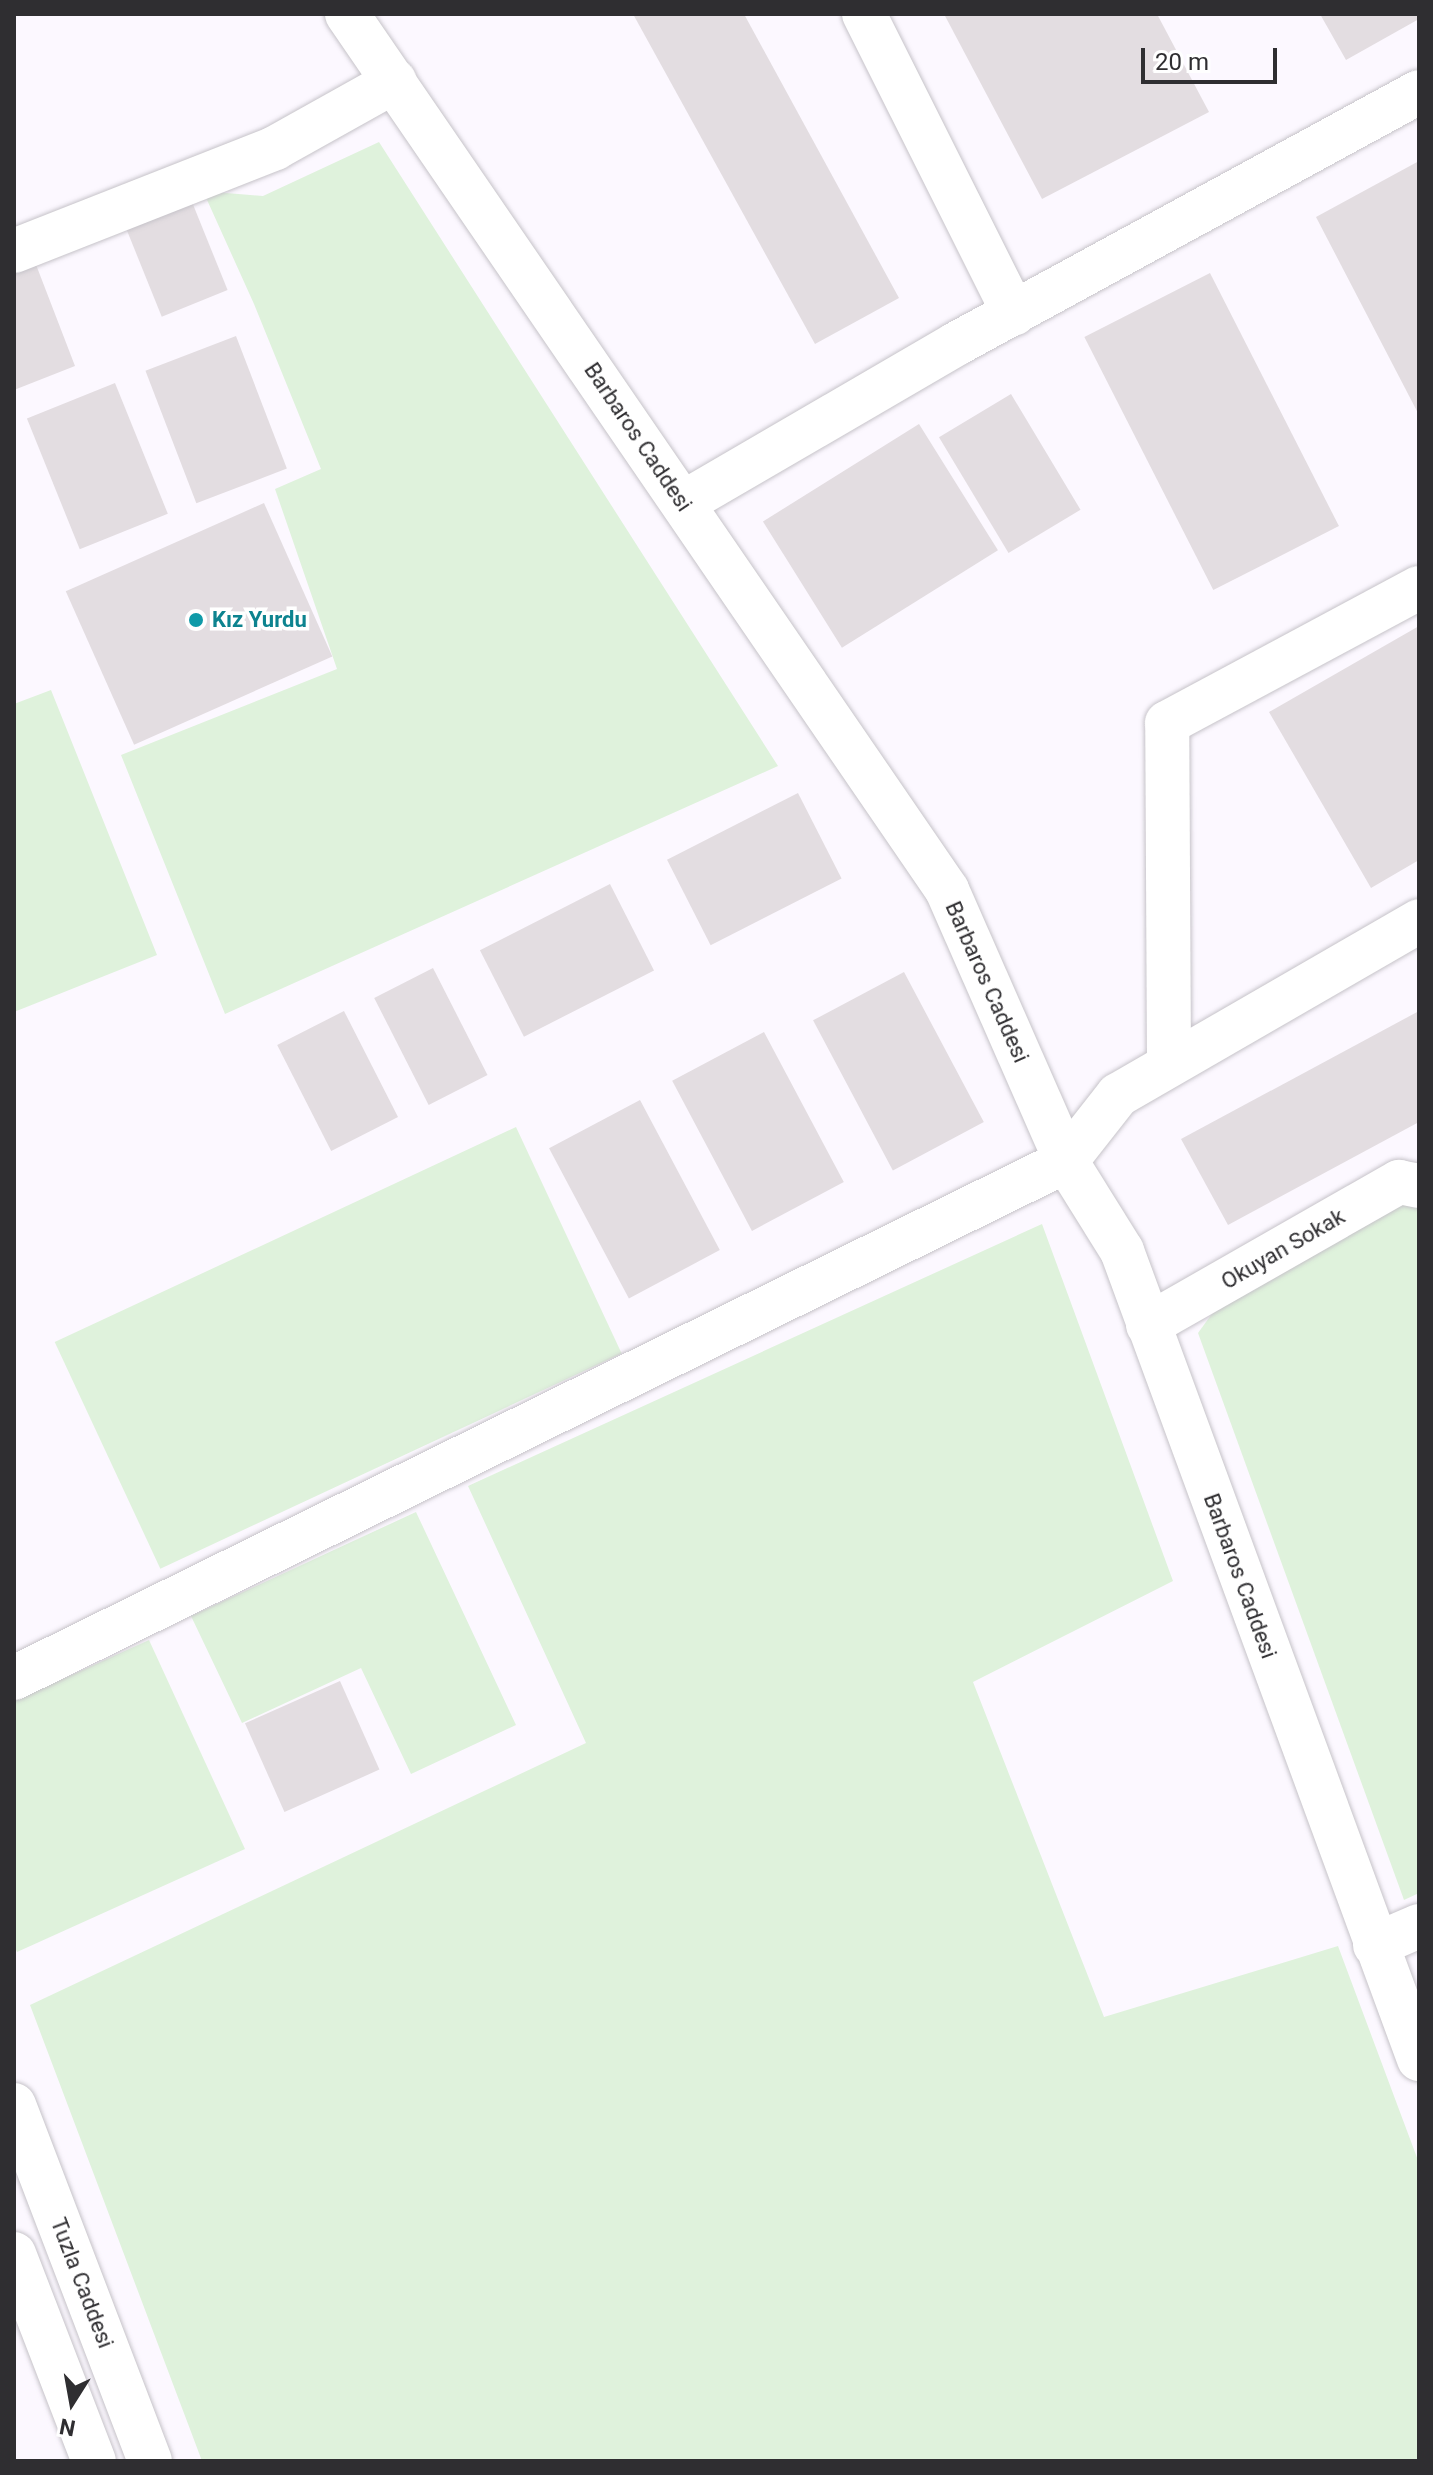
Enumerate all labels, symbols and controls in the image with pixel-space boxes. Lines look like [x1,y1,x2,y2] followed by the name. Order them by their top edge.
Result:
[1145,32,1281,82] scale bar
[1155,48,1209,76] text: 20 m
[579,358,697,516] street label: Barbaros Caddesi
[212,607,307,633] place label: Kız Yurdu
[187,611,205,629] marker: Kız Yurdu
[940,897,1034,1067] street label: Barbaros Caddesi
[1217,1203,1349,1295] street label: Okuyan Sokak
[1198,1490,1282,1662] street label: Barbaros Caddesi
[45,2214,119,2352] street label: Tuzla Caddesi
[32,2363,112,2443] north arrow
[57,2413,77,2441] text: N

